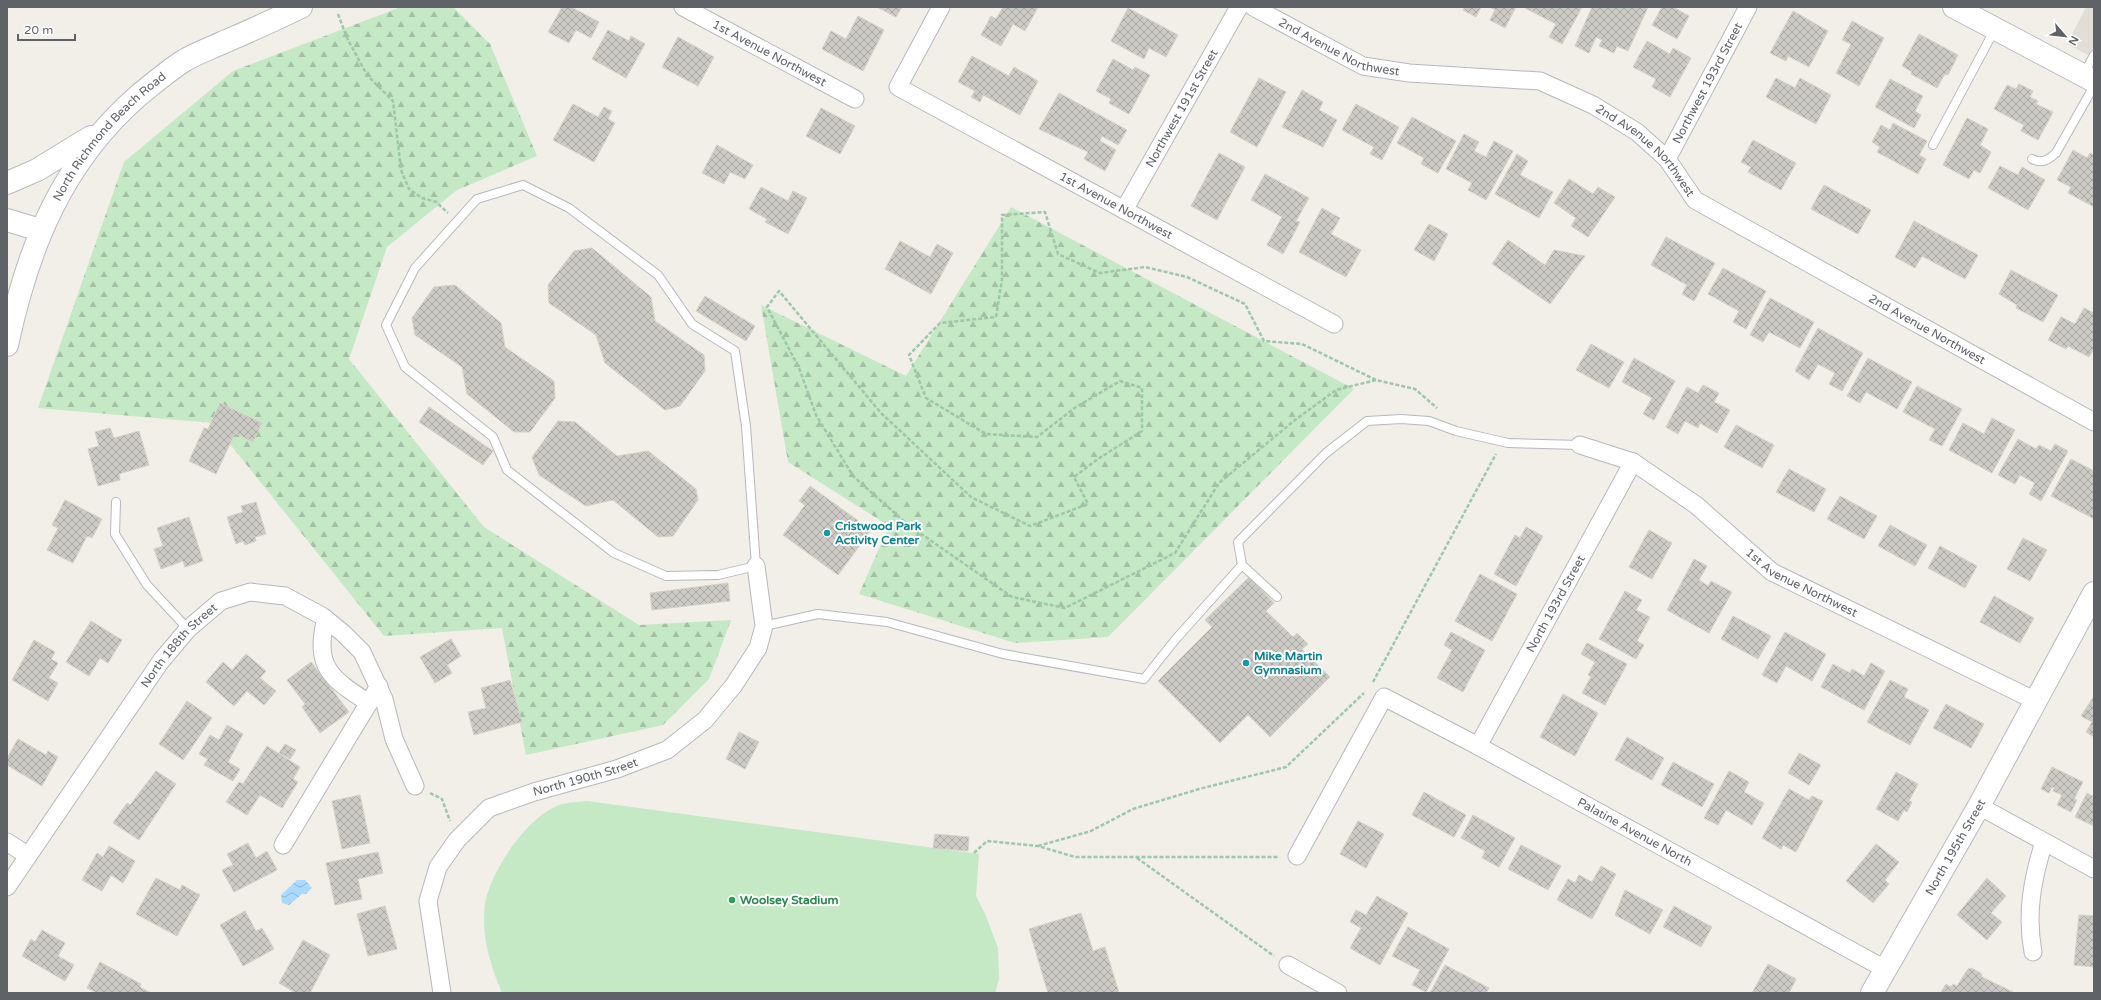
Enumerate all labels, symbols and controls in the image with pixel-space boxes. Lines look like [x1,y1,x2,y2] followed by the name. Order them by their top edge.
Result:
[1276,15,1401,79] street label: 2nd Avenue Northwest
[18,16,75,42] scale bar
[2045,16,2085,56] north arrow
[710,17,829,89] street label: 1st Avenue Northwest
[1670,20,1746,146] street label: Northwest 193rd Street
[24,23,53,37] text: 20 m
[2066,34,2081,47] text: N
[1143,46,1221,170] street label: Northwest 191st Street
[50,69,169,203] street label: North Richmond Beach Road
[1593,101,1698,200] street label: 2nd Avenue Northwest
[1057,169,1175,242] street label: 1st Avenue Northwest
[1866,291,1988,367] street label: 2nd Avenue Northwest
[835,519,922,548] place label: Cristwood Park Activity Center
[822,528,832,538] marker: Cristwood Park Activity Center
[1743,545,1860,620] street label: 1st Avenue Northwest
[1523,552,1588,655] street label: North 193rd Street
[138,600,220,690] street label: North 188th Street
[1254,649,1323,678] place label: Mike Martin Gymnasium
[1241,658,1251,668] marker: Mike Martin Gymnasium
[531,755,640,799] street label: North 190th Street
[1575,795,1694,869] street label: Palatine Avenue North
[1922,796,1989,898] street label: North 195th Street
[740,893,839,908] place label: Woolsey Stadium
[727,895,737,905] marker: Woolsey Stadium

